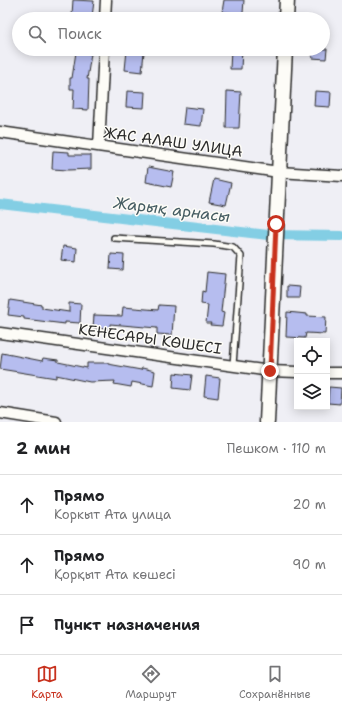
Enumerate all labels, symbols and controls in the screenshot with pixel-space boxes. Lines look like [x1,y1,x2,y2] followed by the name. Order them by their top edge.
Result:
[12,12,330,56] search box
[26,23,48,45] icon: search
[58,24,102,44] text: Поиск
[102,122,244,162] street label: ЖАС АЛАШ УЛИЦА
[112,192,232,227] water label: Жарық арнасы
[267,215,285,233] route start
[77,319,223,359] street label: КЕНЕСАРЫ КӨШЕСІ
[294,338,330,410] map controls
[294,338,330,374] button: locate
[261,362,279,380] route end
[294,374,330,410] button: layers
[16,437,71,459] text: 2 мин
[227,440,326,457] text: Пешком · 110 m
[54,486,104,506] text: Прямо
[16,494,38,516] icon: ahead
[293,496,326,513] text: 20 m
[54,506,171,523] text: Коркыт Ата улица
[54,546,104,566] text: Прямо
[16,554,38,576] icon: ahead
[292,556,326,573] text: 90 m
[54,566,176,583] text: Қорқыт Ата көшесі
[16,614,38,636] icon: arrive
[54,615,200,635] text: Пункт назначения
[31,663,63,702] tab: Карта
[125,663,176,702] tab: Маршрут
[239,663,311,702] tab: Сохранённые

